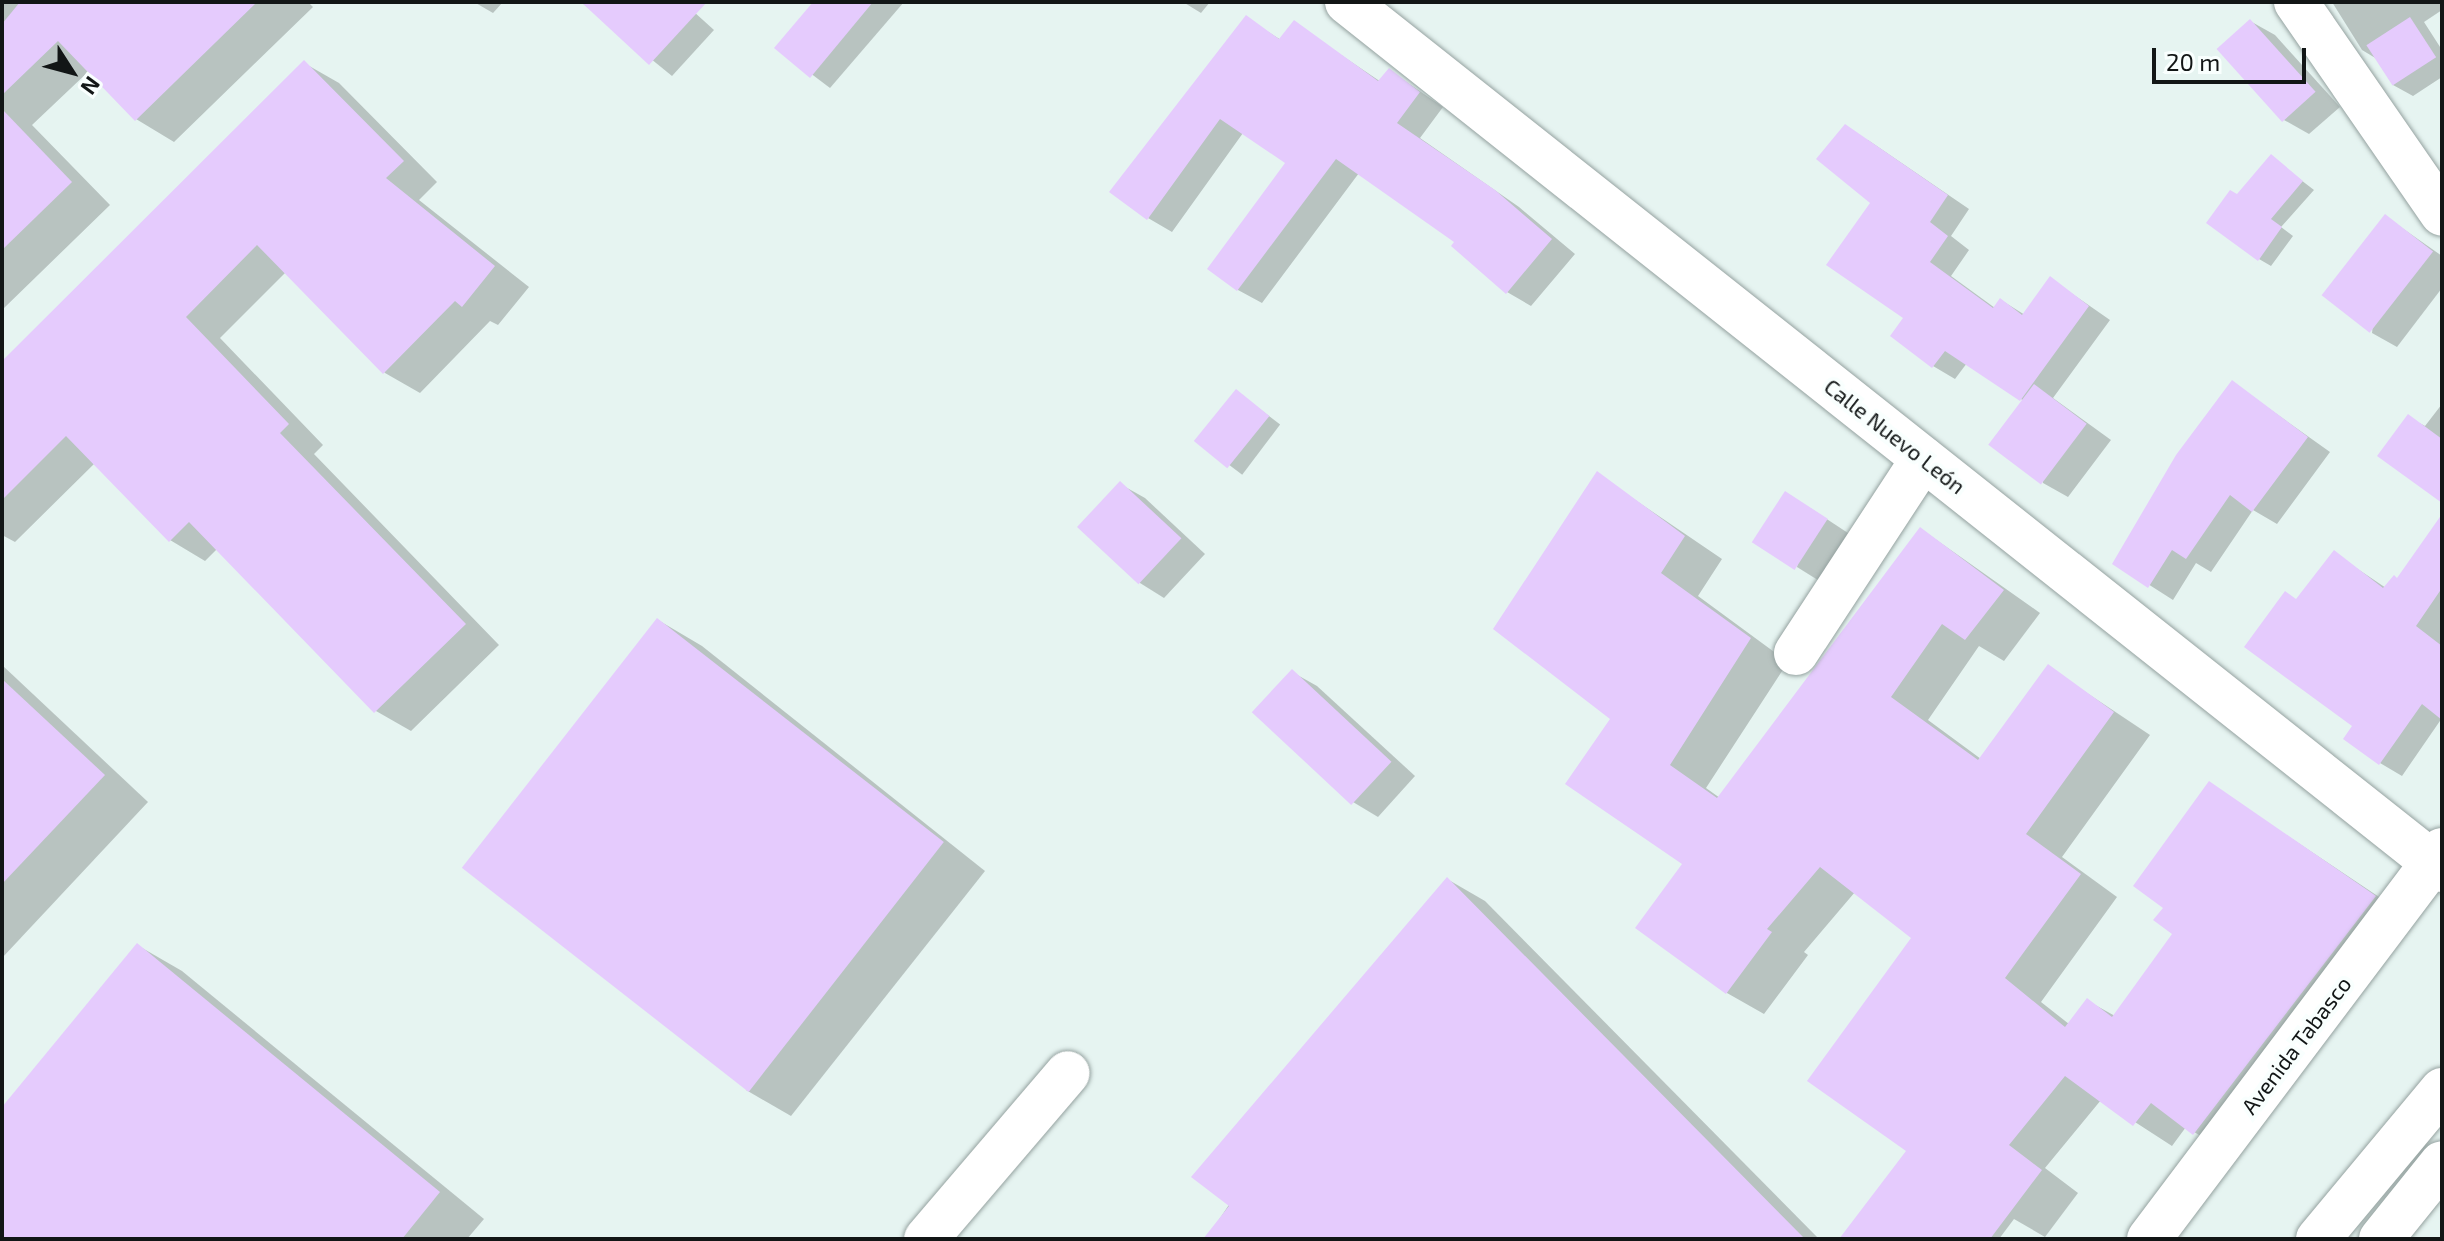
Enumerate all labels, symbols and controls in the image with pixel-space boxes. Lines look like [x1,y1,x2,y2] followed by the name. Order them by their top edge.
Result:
[32,32,112,112] north arrow
[2156,32,2310,82] scale bar
[2166,47,2220,76] text: 20 m
[76,72,107,100] text: N
[1819,373,1971,499] street label: Calle Nuevo León
[2235,971,2357,1119] street label: Avenida Tabasco

